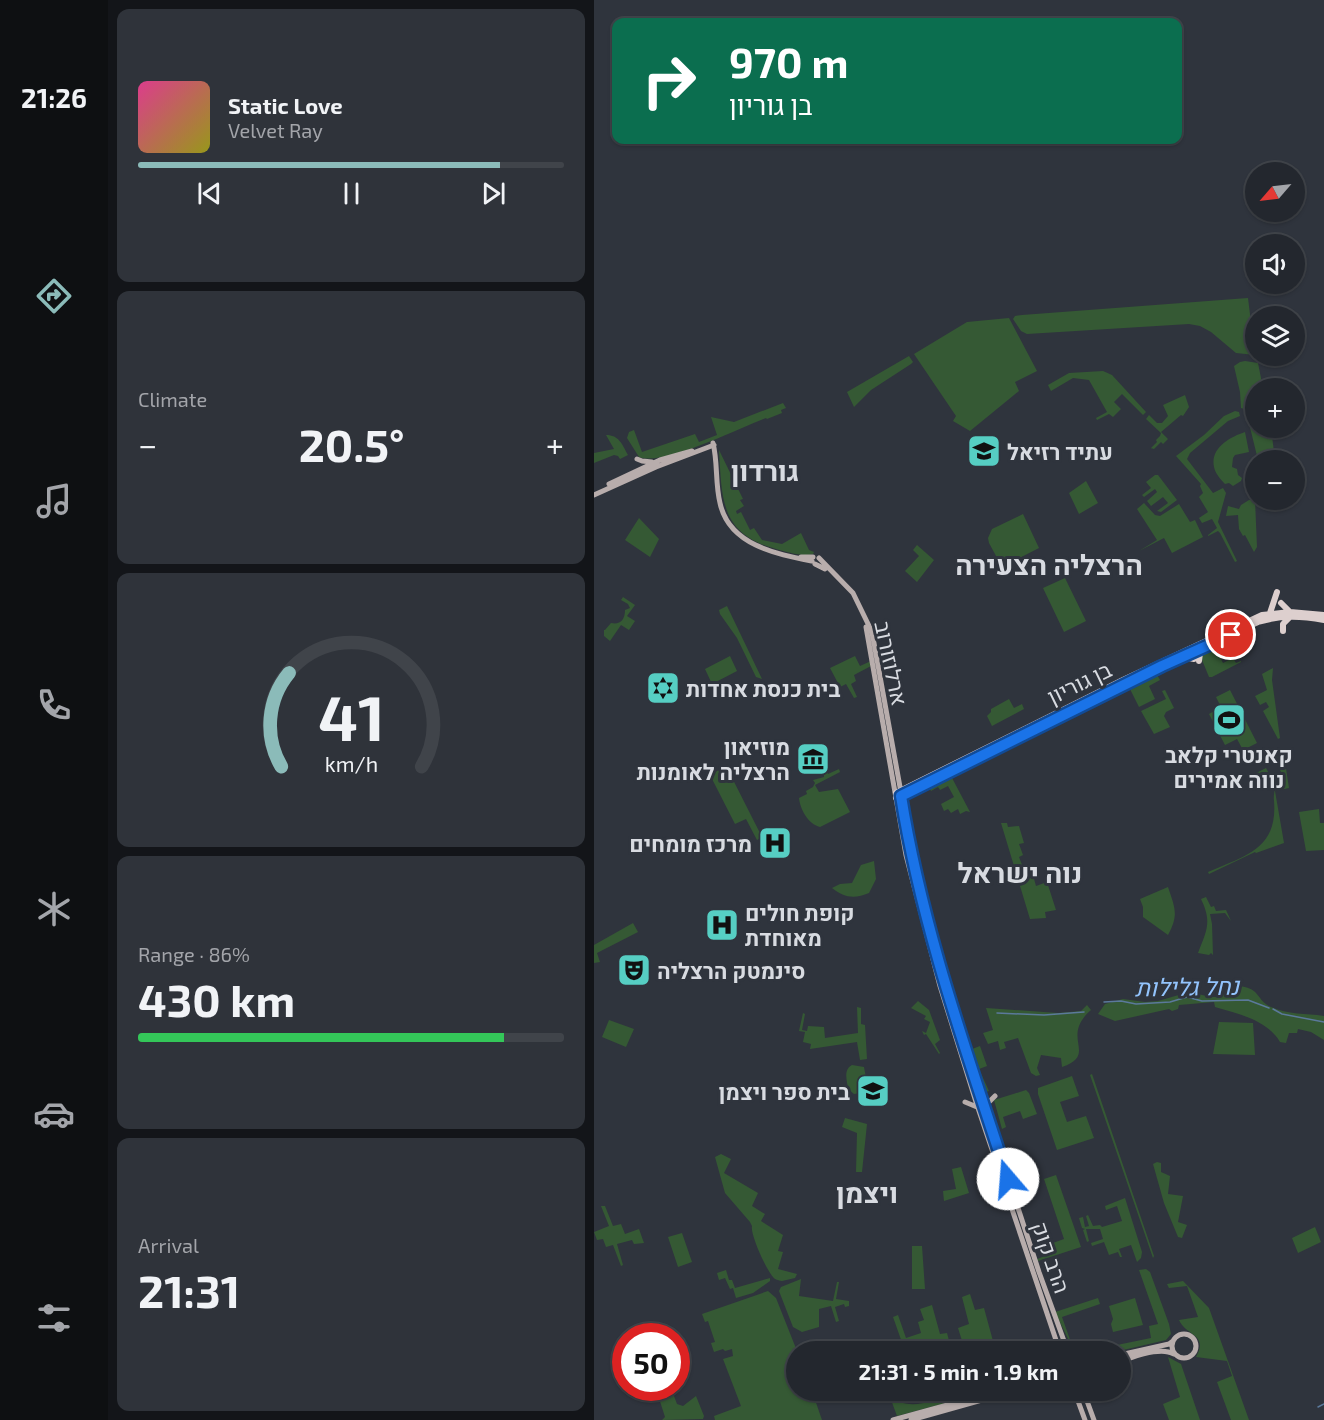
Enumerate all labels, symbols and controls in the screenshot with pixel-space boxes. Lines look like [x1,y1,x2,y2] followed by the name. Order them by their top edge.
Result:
[729,36,849,86] text: 970 m
[630,42,708,120] icon: right
[21,81,87,113] text: 21:26
[729,88,813,120] text: בן גוריון
[228,92,343,118] text: Static Love
[228,118,323,142] text: Velvet Ray
[1245,162,1305,222] north arrow
[1245,162,1305,510] map controls
[193,177,226,210] icon: previous
[335,177,368,210] icon: pause
[477,177,510,210] icon: next
[1245,234,1305,294] button: sound
[33,275,75,317] icon: directions
[1245,306,1305,366] button: layers
[1245,378,1305,438] button: +
[138,387,207,411] text: Climate
[299,417,404,471] text: 20.5°
[138,424,157,464] text: −
[546,424,564,464] text: +
[966,433,1002,469] school or university icon: עתיד רזיאל
[1007,438,1113,464] place label: עתיד רזיאל
[1245,450,1305,510] button: −
[731,453,799,487] district label: גורדון
[33,480,75,522] icon: music
[955,547,1143,581] district label: הרצליה הצעירה
[1205,609,1256,660] pin
[870,618,914,708] street label: ארלוזורוב
[1214,618,1247,651] icon: arrive
[1043,655,1116,709] street label: בן גוריון
[645,670,681,706] synagogue icon: בית כנסת אחדות
[686,675,841,701] place label: בית כנסת אחדות
[318,679,384,754] text: 41
[33,684,75,726] icon: phone
[1211,702,1247,738] sports icon: קאנטרי קלאב נווה אמירים
[637,733,790,784] place label: מוזיאון הרצליה לאומנות
[795,741,831,777] museum icon: מוזיאון הרצליה לאומנות
[1165,741,1293,792] place label: קאנטרי קלאב נווה אמירים
[324,751,378,776] text: km/h
[757,825,793,861] hospital icon: מרכז מומחים
[629,830,752,856] place label: מרכז מומחים
[958,855,1082,889] district label: נוה ישראל
[33,888,75,930] icon: climate
[745,899,854,950] place label: קופת חולים מאוחדת
[704,907,740,943] hospital icon: קופת חולים מאוחדת
[138,942,250,966] text: Range · 86%
[616,952,652,988] theatre icon: סינמטק הרצליה
[657,957,806,983] place label: סינמטק הרצליה
[1135,971,1242,1001] water label: נחל גלילות
[138,972,295,1026] text: 430 km
[855,1073,891,1109] school or university icon: בית ספר ויצמן
[718,1078,850,1104] place label: בית ספר ויצמן
[33,1093,75,1135] icon: car
[976,1147,1040,1211] position arrow
[836,1175,898,1209] district label: ויצמן
[1028,1218,1076,1296] street label: הרב קוק
[138,1233,199,1257] text: Arrival
[138,1263,240,1317] text: 21:31
[33,1297,75,1339] icon: filters
[612,1323,690,1401] speed limit sign: 50
[859,1358,1058,1384] text: 21:31 · 5 min · 1.9 km

